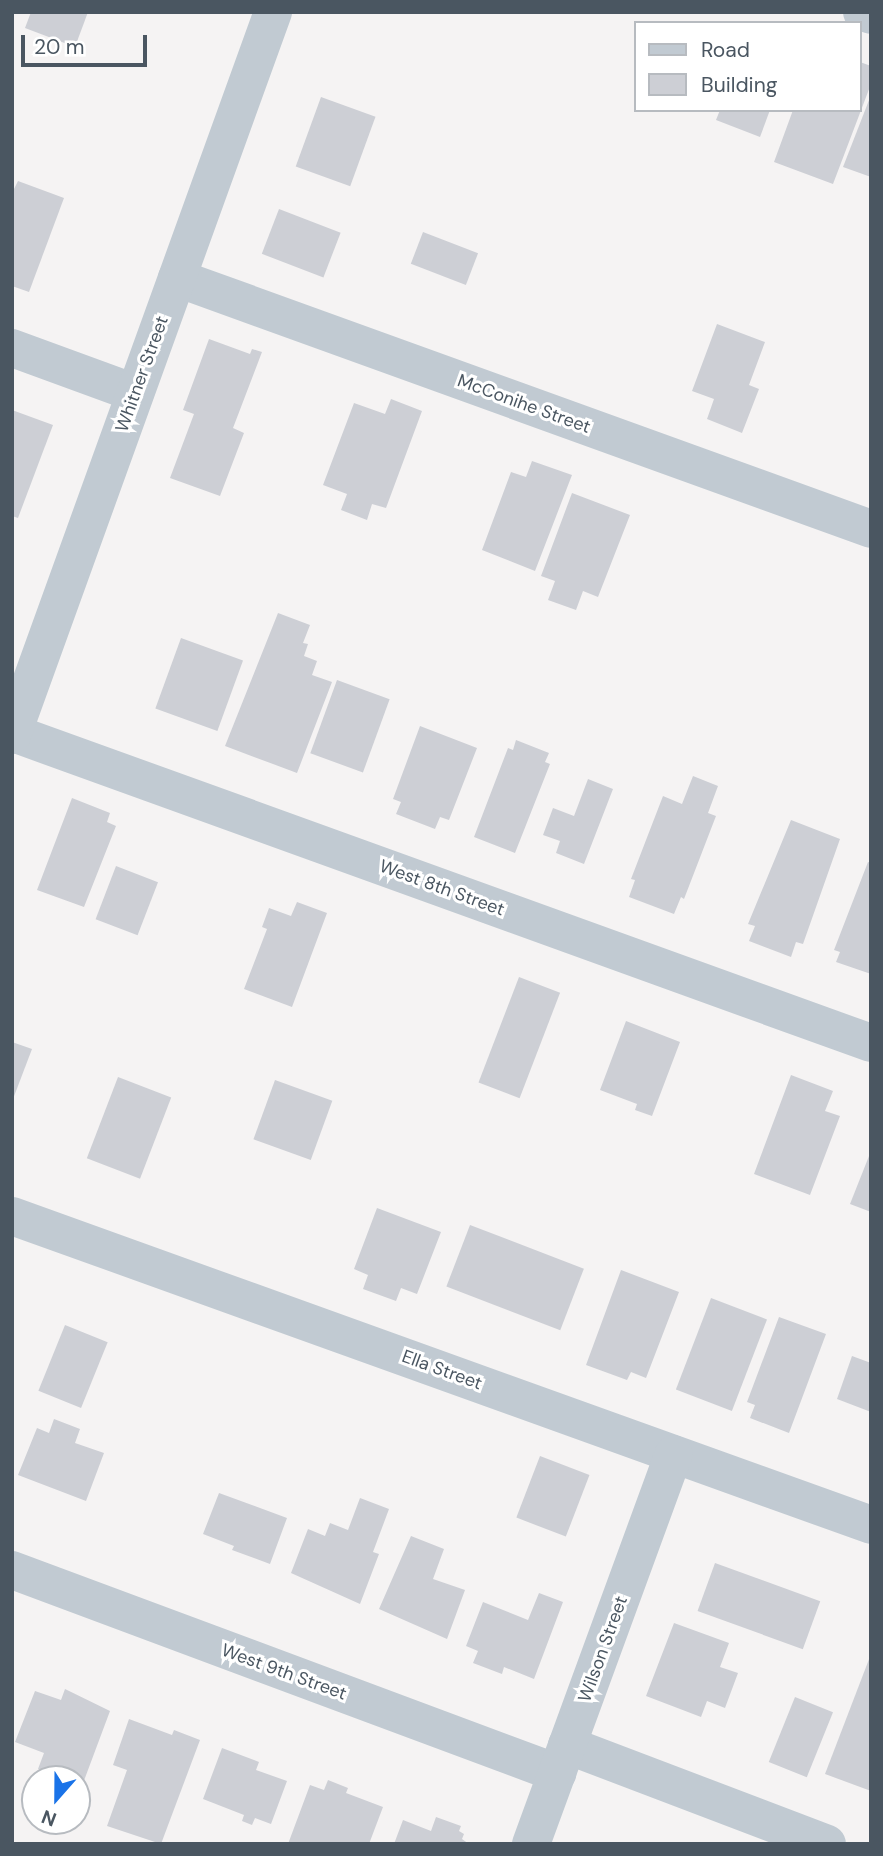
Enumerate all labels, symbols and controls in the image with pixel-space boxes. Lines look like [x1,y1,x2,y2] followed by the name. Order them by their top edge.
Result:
[24,21,150,65] scale bar
[634,21,862,112] legend
[34,33,85,61] text: 20 m
[701,36,750,64] text: Road
[701,71,777,99] text: Building
[111,313,173,435] street label: Whitner Street
[455,370,593,438] street label: McConihe Street
[377,855,507,921] street label: West 8th Street
[399,1346,485,1394] street label: Ella Street
[574,1593,632,1705] street label: Wilson Street
[218,1639,350,1705] street label: West 9th Street
[21,1765,91,1835] north arrow
[38,1804,60,1832] text: N

